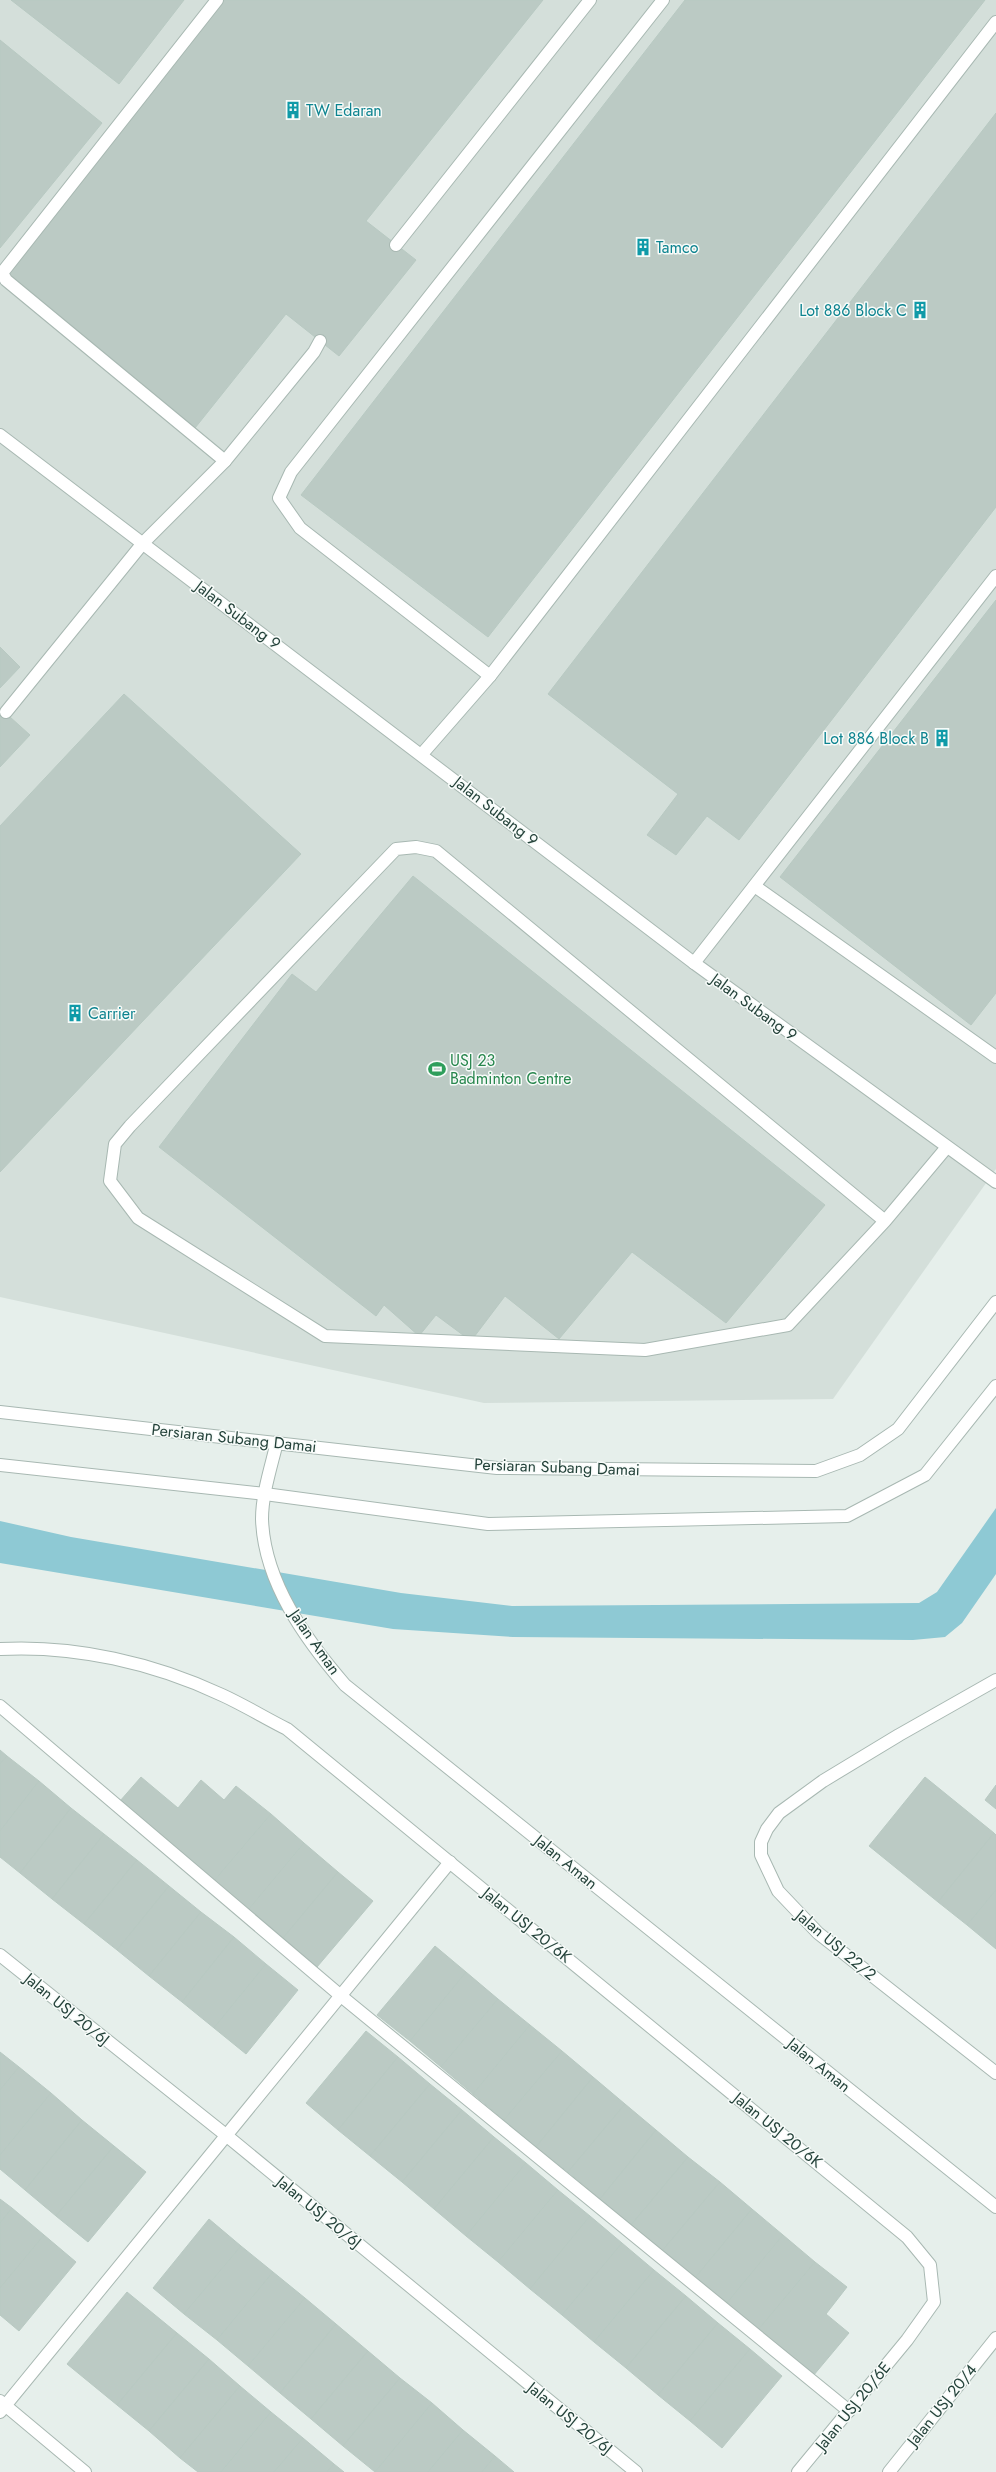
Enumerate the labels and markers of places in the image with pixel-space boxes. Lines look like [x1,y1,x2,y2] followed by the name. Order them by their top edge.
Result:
[306,99,382,122] place label: TW Edaran
[283,100,303,120] building icon: TW Edaran
[656,236,699,259] place label: Tamco
[633,237,653,257] building icon: Tamco
[799,299,907,322] place label: Lot 886 Block C
[910,300,930,320] building icon: Lot 886 Block C
[823,727,929,750] place label: Lot 886 Block B
[932,728,952,748] building icon: Lot 886 Block B
[88,1002,136,1025] place label: Carrier
[65,1003,85,1023] building icon: Carrier
[450,1049,572,1090] place label: USJ 23 Badminton Centre
[427,1059,447,1079] sports icon: USJ 23 Badminton Centre

